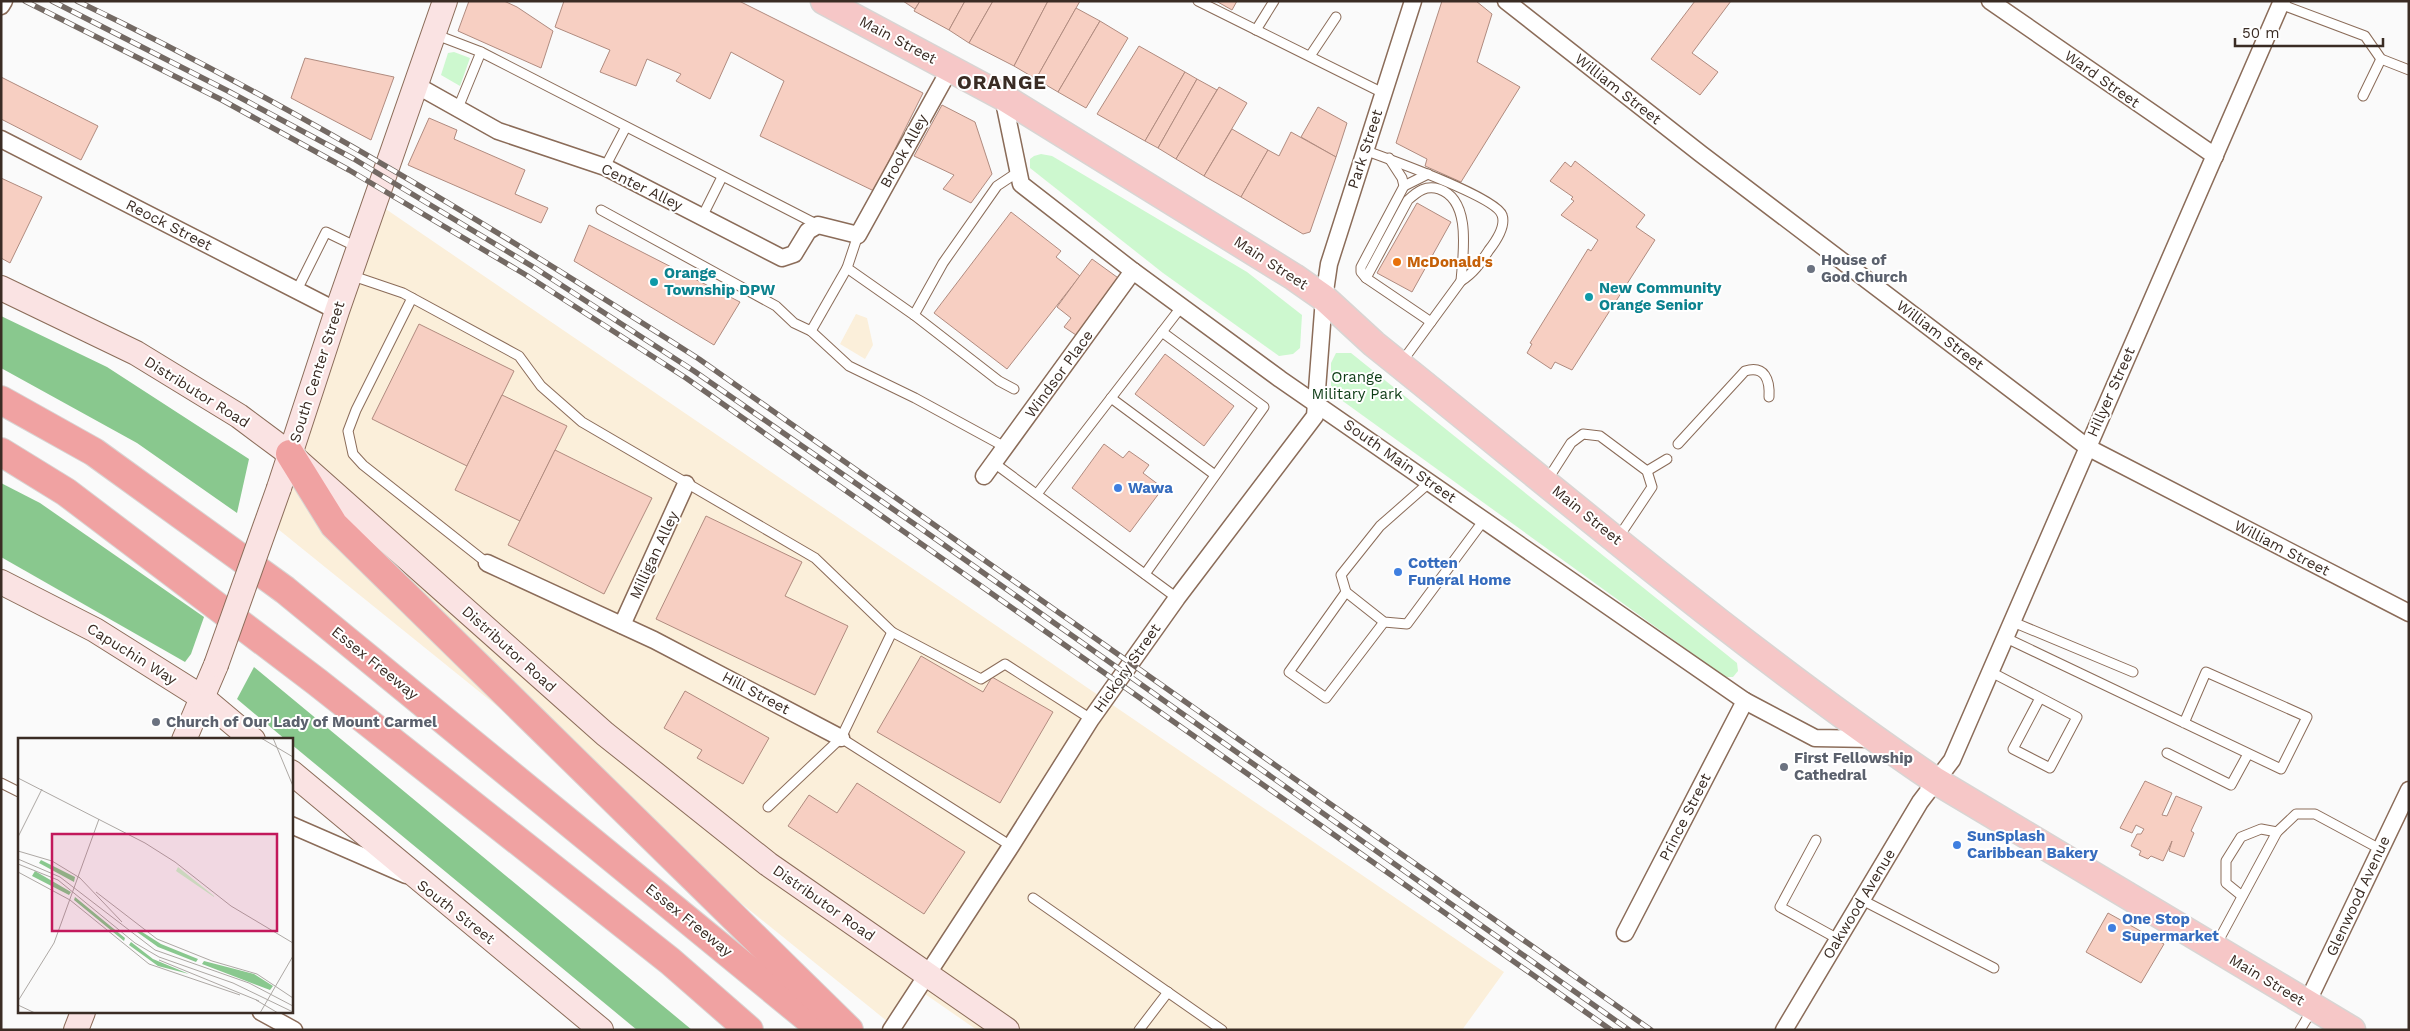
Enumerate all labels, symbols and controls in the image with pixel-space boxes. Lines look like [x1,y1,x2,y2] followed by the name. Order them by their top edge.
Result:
[856,12,940,68] street label: Main Street
[2235,15,2382,47] scale bar
[2242,24,2279,42] text: 50 m
[2061,46,2144,112] street label: Ward Street
[1571,50,1665,129] street label: William Street
[957,70,1047,94] district label: ORANGE
[1344,106,1386,191] street label: Park Street
[876,111,932,191] street label: Brook Alley
[598,160,686,215] street label: Center Alley
[123,196,216,255] street label: Reock Street
[1231,232,1312,294] street label: Main Street
[1821,251,1908,286] place label: House of God Church
[1407,253,1493,271] place label: McDonald's
[1391,256,1403,268] marker: McDonald's
[1805,263,1817,275] marker: House of God Church
[664,264,775,299] place label: Orange Township DPW
[648,276,660,288] marker: Orange Township DPW
[1599,279,1722,314] place label: New Community Orange Senior
[1583,291,1595,303] marker: New Community Orange Senior
[1893,296,1988,374] street label: William Street
[286,298,349,445] street label: South Center Street
[1021,327,1097,421] street label: Windsor Place
[2083,344,2139,440] street label: Hillyer Street
[141,352,253,432] street label: Distributor Road
[1311,368,1403,403] park label: Orange Military Park
[1340,415,1460,507] street label: South Main Street
[1128,479,1173,497] place label: Wawa
[1548,481,1626,549] street label: Main Street
[1112,482,1124,494] marker: Wawa
[626,508,682,602] street label: Milligan Alley
[2231,516,2333,580] street label: William Street
[1408,554,1511,589] place label: Cotten Funeral Home
[1392,566,1404,578] marker: Cotten Funeral Home
[458,602,560,696] street label: Distributor Road
[84,619,181,689] street label: Capuchin Way
[1090,620,1165,716] street label: Hickory Street
[328,623,422,704] street label: Essex Freeway
[719,668,793,719] street label: Hill Street
[166,713,437,731] place label: Church of Our Lady of Mount Carmel
[150,716,162,728] marker: Church of Our Lady of Mount Carmel
[18,738,292,1014] inset map
[1794,749,1913,784] place label: First Fellowship Cathedral
[1778,761,1790,773] marker: First Fellowship Cathedral
[1655,770,1715,864] street label: Prince Street
[1967,827,2098,862] place label: SunSplash Caribbean Bakery
[2322,833,2394,959] street label: Glenwood Avenue
[1951,839,1963,851] marker: SunSplash Caribbean Bakery
[1819,846,1899,962] street label: Oakwood Avenue
[769,861,879,945] street label: Distributor Road
[414,876,499,948] street label: South Street
[642,880,736,961] street label: Essex Freeway
[2122,910,2219,945] place label: One Stop Supermarket
[2106,922,2118,934] marker: One Stop Supermarket
[2226,950,2309,1010] street label: Main Street

